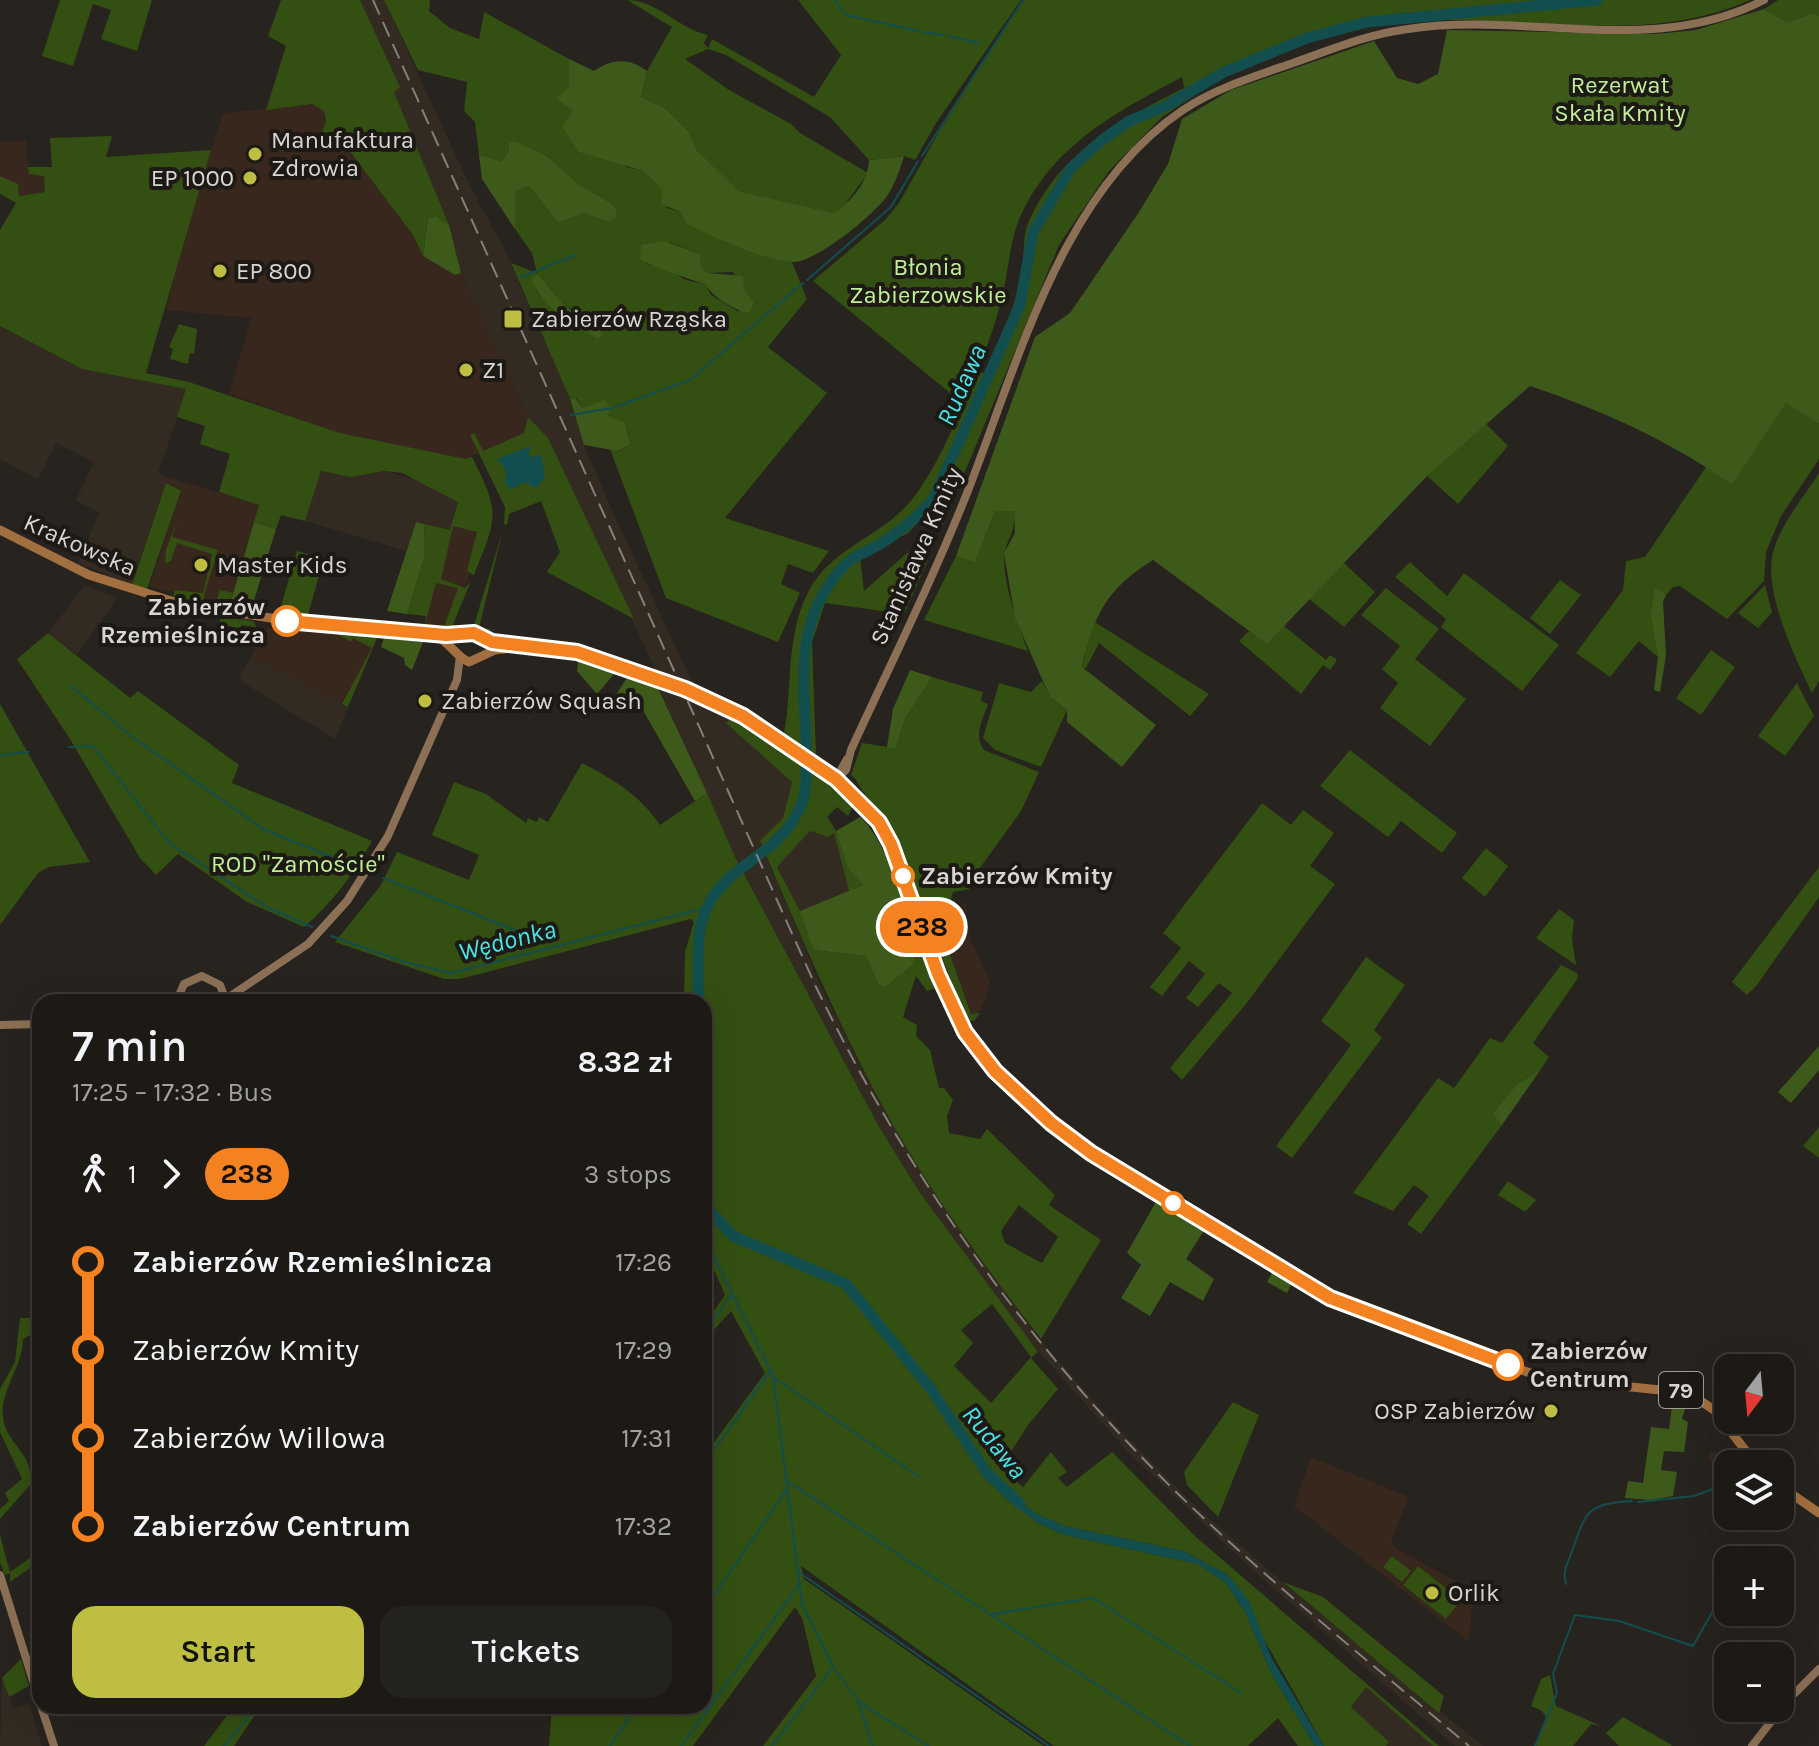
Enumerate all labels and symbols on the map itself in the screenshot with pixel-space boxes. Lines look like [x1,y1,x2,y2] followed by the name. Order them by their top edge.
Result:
[1554,71,1686,127] park label: Rezerwat Skała Kmity
[271,126,414,182] place label: Manufaktura Zdrowia
[246,145,264,163] marker: Manufaktura Zdrowia
[151,164,234,192] place label: EP 1000
[241,169,259,187] marker: EP 1000
[849,253,1007,309] park label: Błonia Zabierzowskie
[236,257,312,285] place label: EP 800
[211,262,229,280] marker: EP 800
[531,305,727,333] place label: Zabierzów Rząska
[502,308,524,330] marker: Zabierzów Rząska
[930,340,993,431] water label: Rudawa
[482,356,504,384] place label: Z1
[457,361,475,379] marker: Z1
[864,463,968,649] street label: Stanisława Kmity
[20,508,140,582] street label: Krakowska
[217,551,347,579] place label: Master Kids
[192,556,210,574] marker: Master Kids
[100,593,265,649] place label: Zabierzów Rzemieślnicza
[272,606,302,636] marker: Zabierzów Rzemieślnicza
[441,687,642,715] place label: Zabierzów Squash
[416,692,434,710] marker: Zabierzów Squash
[211,850,385,878] park label: ROD "Zamoście"
[921,862,1113,890] place label: Zabierzów Kmity
[892,865,914,887] marker: Zabierzów Kmity
[876,901,968,953] line badge: 238
[455,913,559,968] water label: Wędonka
[1162,1192,1184,1214] unlabelled marker
[1530,1337,1648,1393] place label: Zabierzów Centrum
[1493,1350,1523,1380] marker: Zabierzów Centrum
[1714,1354,1794,1434] north arrow
[1659,1372,1703,1408] road number: 79
[1374,1397,1535,1425] place label: OSP Zabierzów
[956,1399,1034,1485] water label: Rudawa
[1542,1402,1560,1420] marker: OSP Zabierzów
[1448,1579,1500,1607] place label: Orlik
[1423,1584,1441,1602] marker: Orlik

